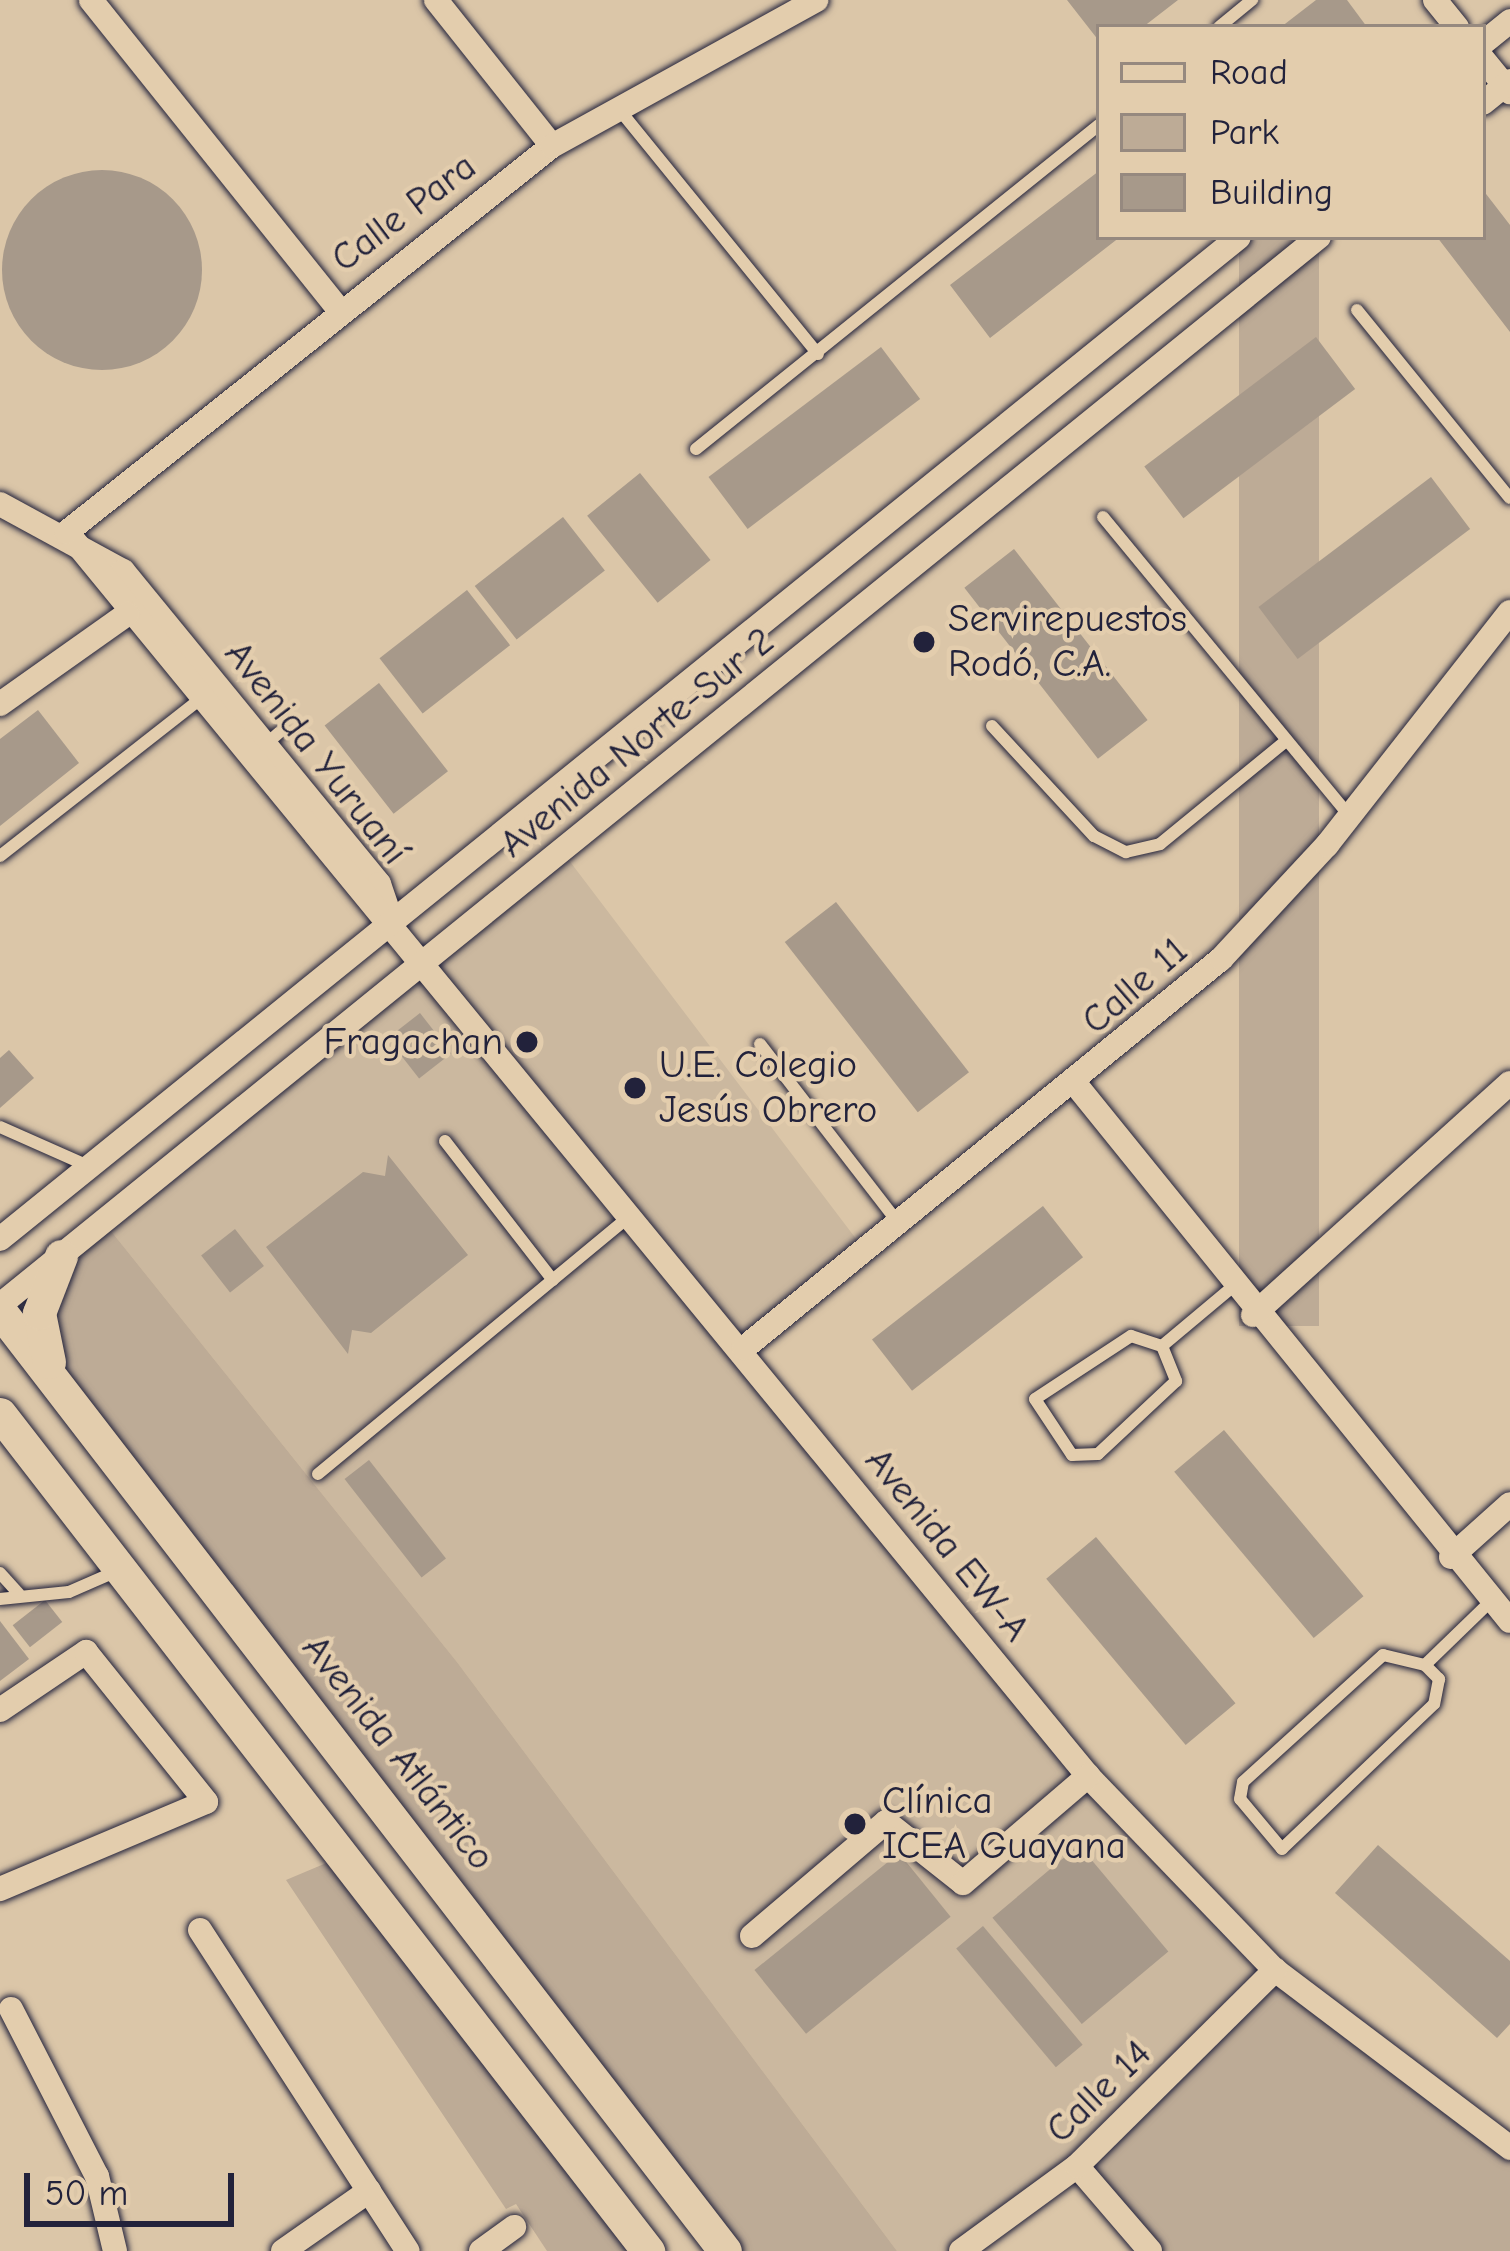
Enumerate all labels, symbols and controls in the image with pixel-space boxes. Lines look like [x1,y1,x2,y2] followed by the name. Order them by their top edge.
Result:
[1096,24,1486,240] legend
[1210,52,1288,93] text: Road
[1210,112,1279,153] text: Park
[322,143,486,283] street label: Calle Para
[1210,172,1333,213] text: Building
[948,597,1187,688] place label: Servirepuestos Rodó, C.A.
[490,618,784,868] street label: Avenida Norte-Sur 2
[911,629,937,655] marker: Servirepuestos Rodó, C.A.
[214,632,418,874] street label: Avenida Yuruaní
[1073,927,1197,1045] street label: Calle 11
[323,1019,503,1065] place label: Fragachan
[514,1029,540,1055] marker: Fragachan
[659,1043,877,1134] place label: U.E. Colegio Jesús Obrero
[622,1075,648,1101] marker: U.E. Colegio Jesús Obrero
[855,1439,1039,1651] street label: Avenida EW-A
[292,1626,504,1880] street label: Avenida Atlántico
[882,1779,1126,1870] place label: Clínica ICEA Guayana
[839,1808,871,1840] marker: Clínica ICEA Guayana
[1037,2031,1161,2153] street label: Calle 14
[30,2149,240,2223] scale bar
[45,2173,128,2214] text: 50 m

